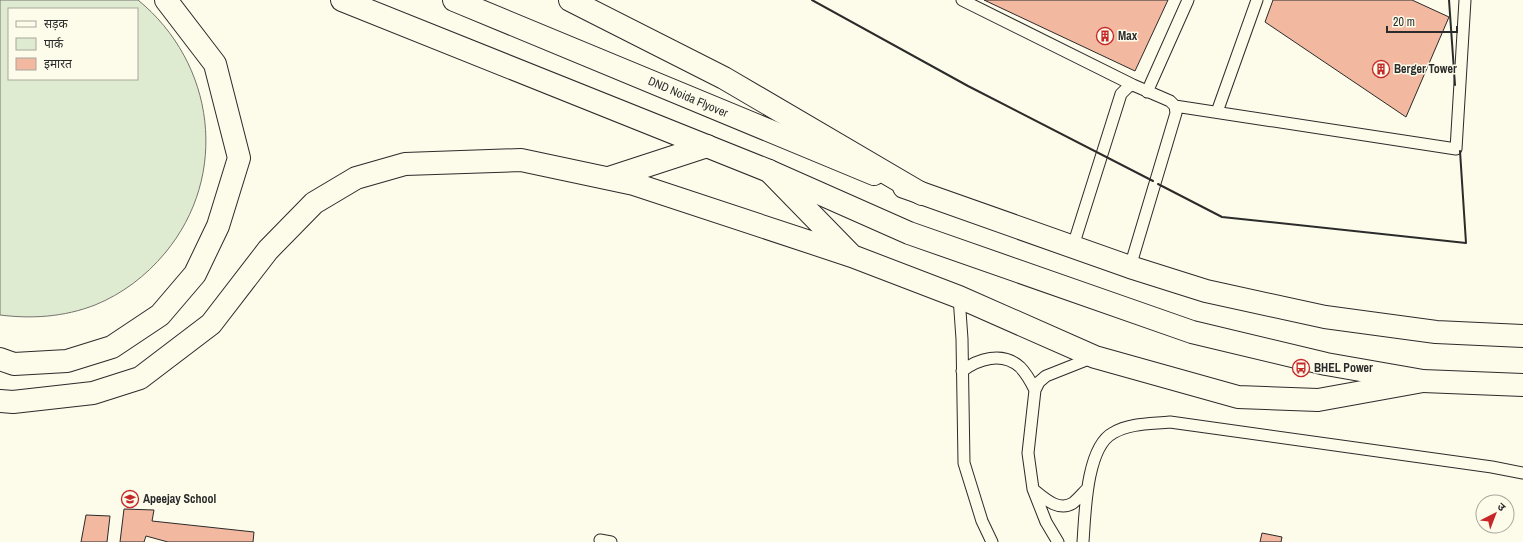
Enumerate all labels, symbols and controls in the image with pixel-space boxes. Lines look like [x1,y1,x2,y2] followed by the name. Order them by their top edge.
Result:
[8,8,138,80] legend
[1387,8,1457,34] scale bar
[1393,14,1415,30] text: 20 m
[44,16,69,32] text: सड़क
[1095,26,1115,46] building icon: Max
[1118,28,1138,44] place label: Max
[44,36,64,52] text: पार्क
[44,56,73,72] text: इमारत
[1371,59,1391,79] building icon: Berger Tower
[1394,61,1457,77] place label: Berger Tower
[646,73,731,121] street label: DND Noida Flyover
[1291,358,1311,378] bus stop icon: BHEL Power
[1314,360,1373,376] place label: BHEL Power
[120,489,140,509] school or university icon: Apeejay School
[143,491,217,507] place label: Apeejay School
[1475,494,1515,534] north arrow
[1495,499,1509,514] text: उ

